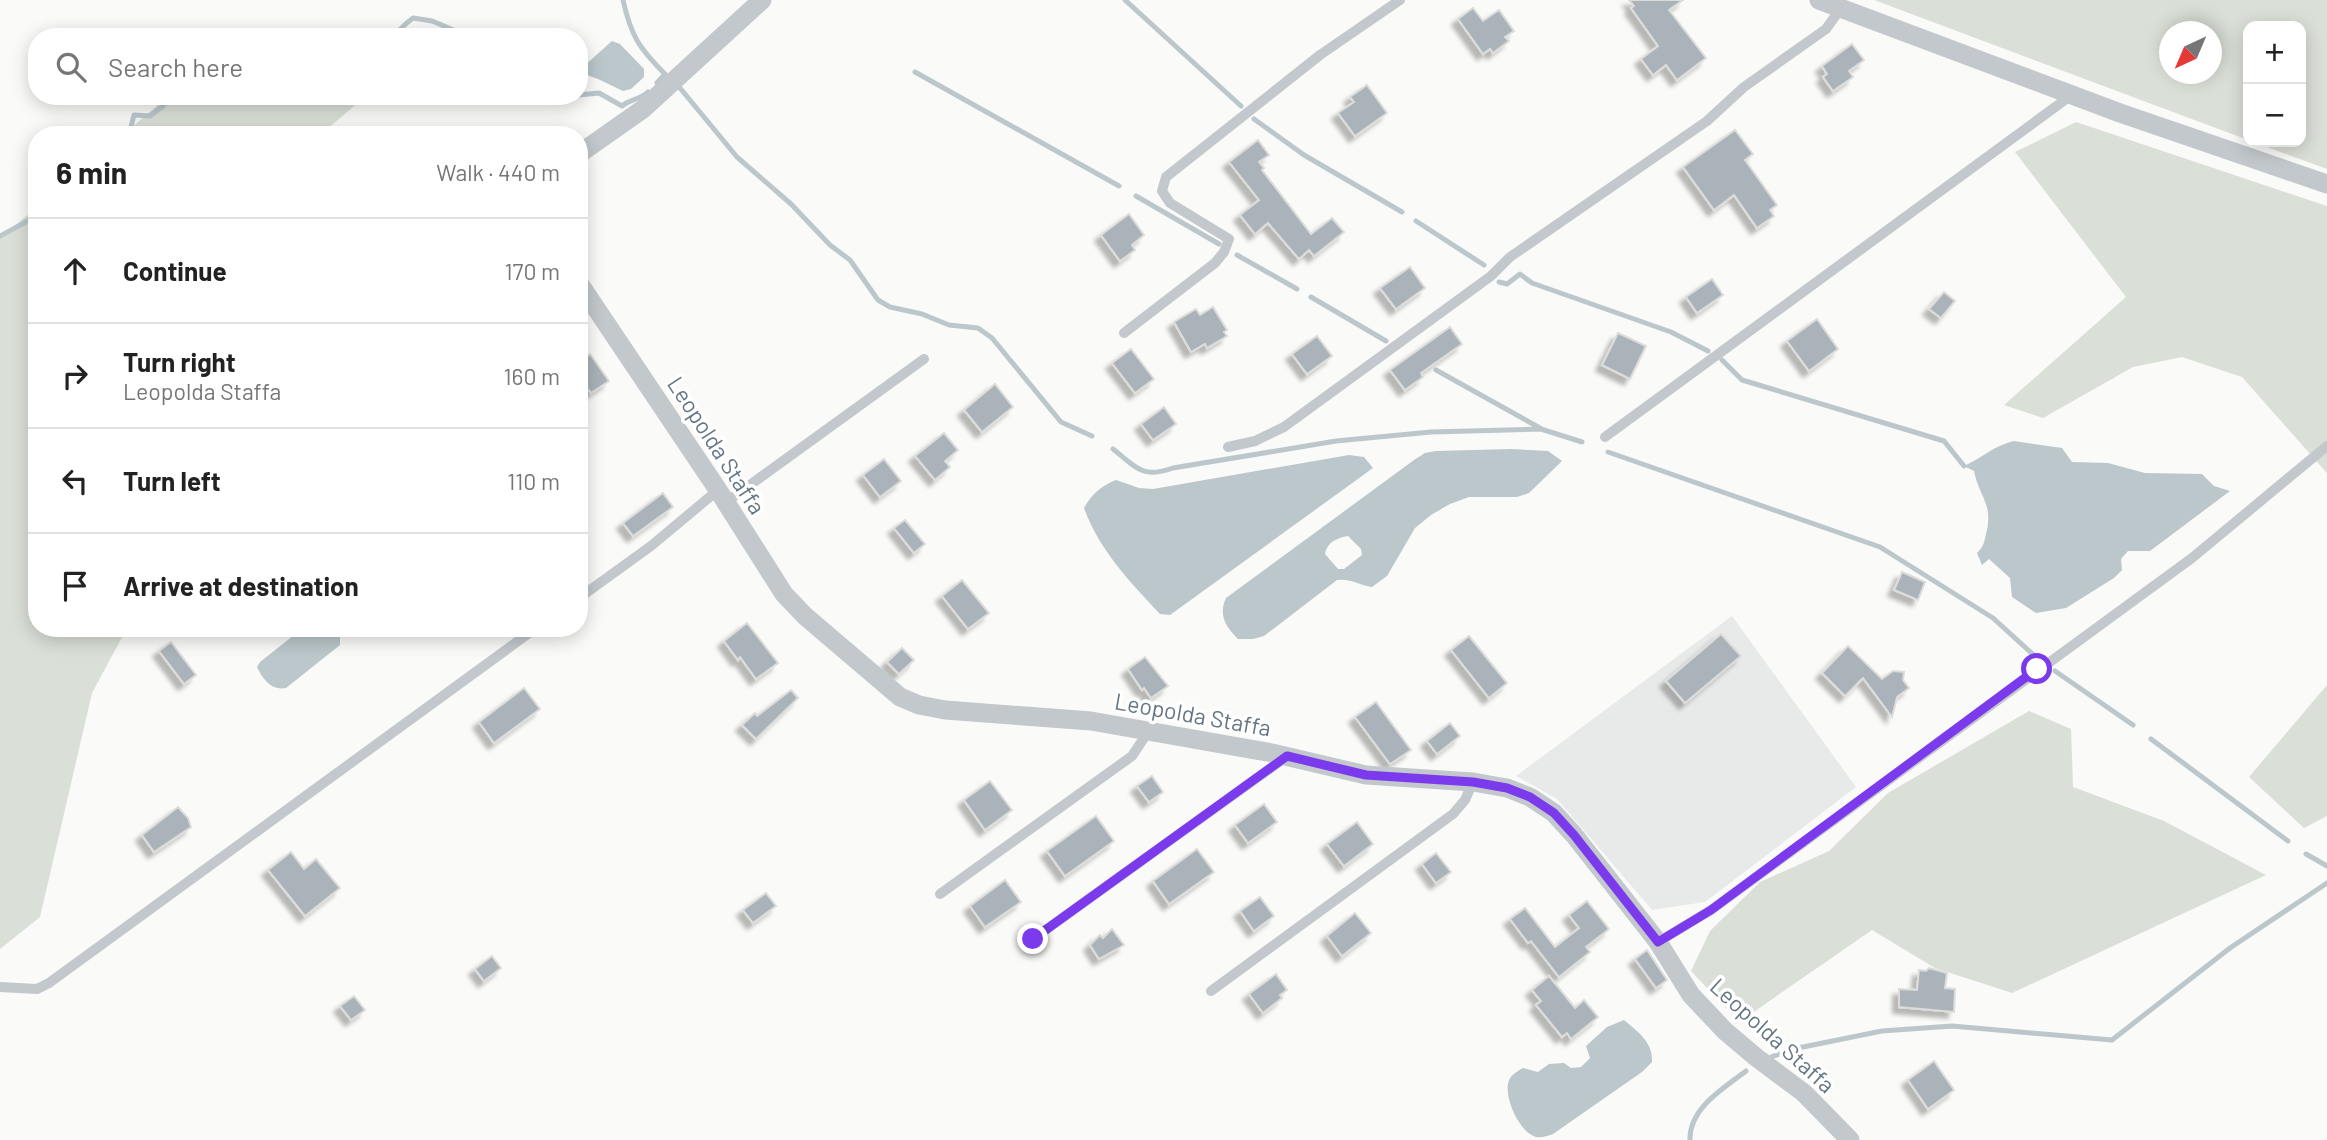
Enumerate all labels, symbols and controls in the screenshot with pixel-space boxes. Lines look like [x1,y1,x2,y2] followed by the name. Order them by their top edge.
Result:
[2159,21,2222,84] north arrow
[2243,21,2306,147] map controls
[2243,21,2306,84] button: +
[28,28,588,105] search box
[52,48,90,86] icon: search
[108,51,243,82] text: Search here
[2243,84,2306,147] button: −
[56,154,127,190] text: 6 min
[436,158,560,186] text: Walk · 440 m
[56,252,94,290] icon: ahead
[123,255,227,286] text: Continue
[504,257,560,285] text: 170 m
[123,346,236,377] text: Turn right
[56,357,94,395] icon: right
[503,362,560,390] text: 160 m
[662,371,772,519] street label: Leopolda Staffa
[123,377,281,405] text: Leopolda Staffa
[56,462,94,500] icon: left
[123,465,221,496] text: Turn left
[507,467,560,495] text: 110 m
[56,567,94,605] icon: arrive
[123,570,359,601] text: Arrive at destination
[2021,653,2052,684] route start
[1113,686,1273,742] street label: Leopolda Staffa
[1017,923,1048,954] route end
[1705,972,1841,1098] street label: Leopolda Staffa

